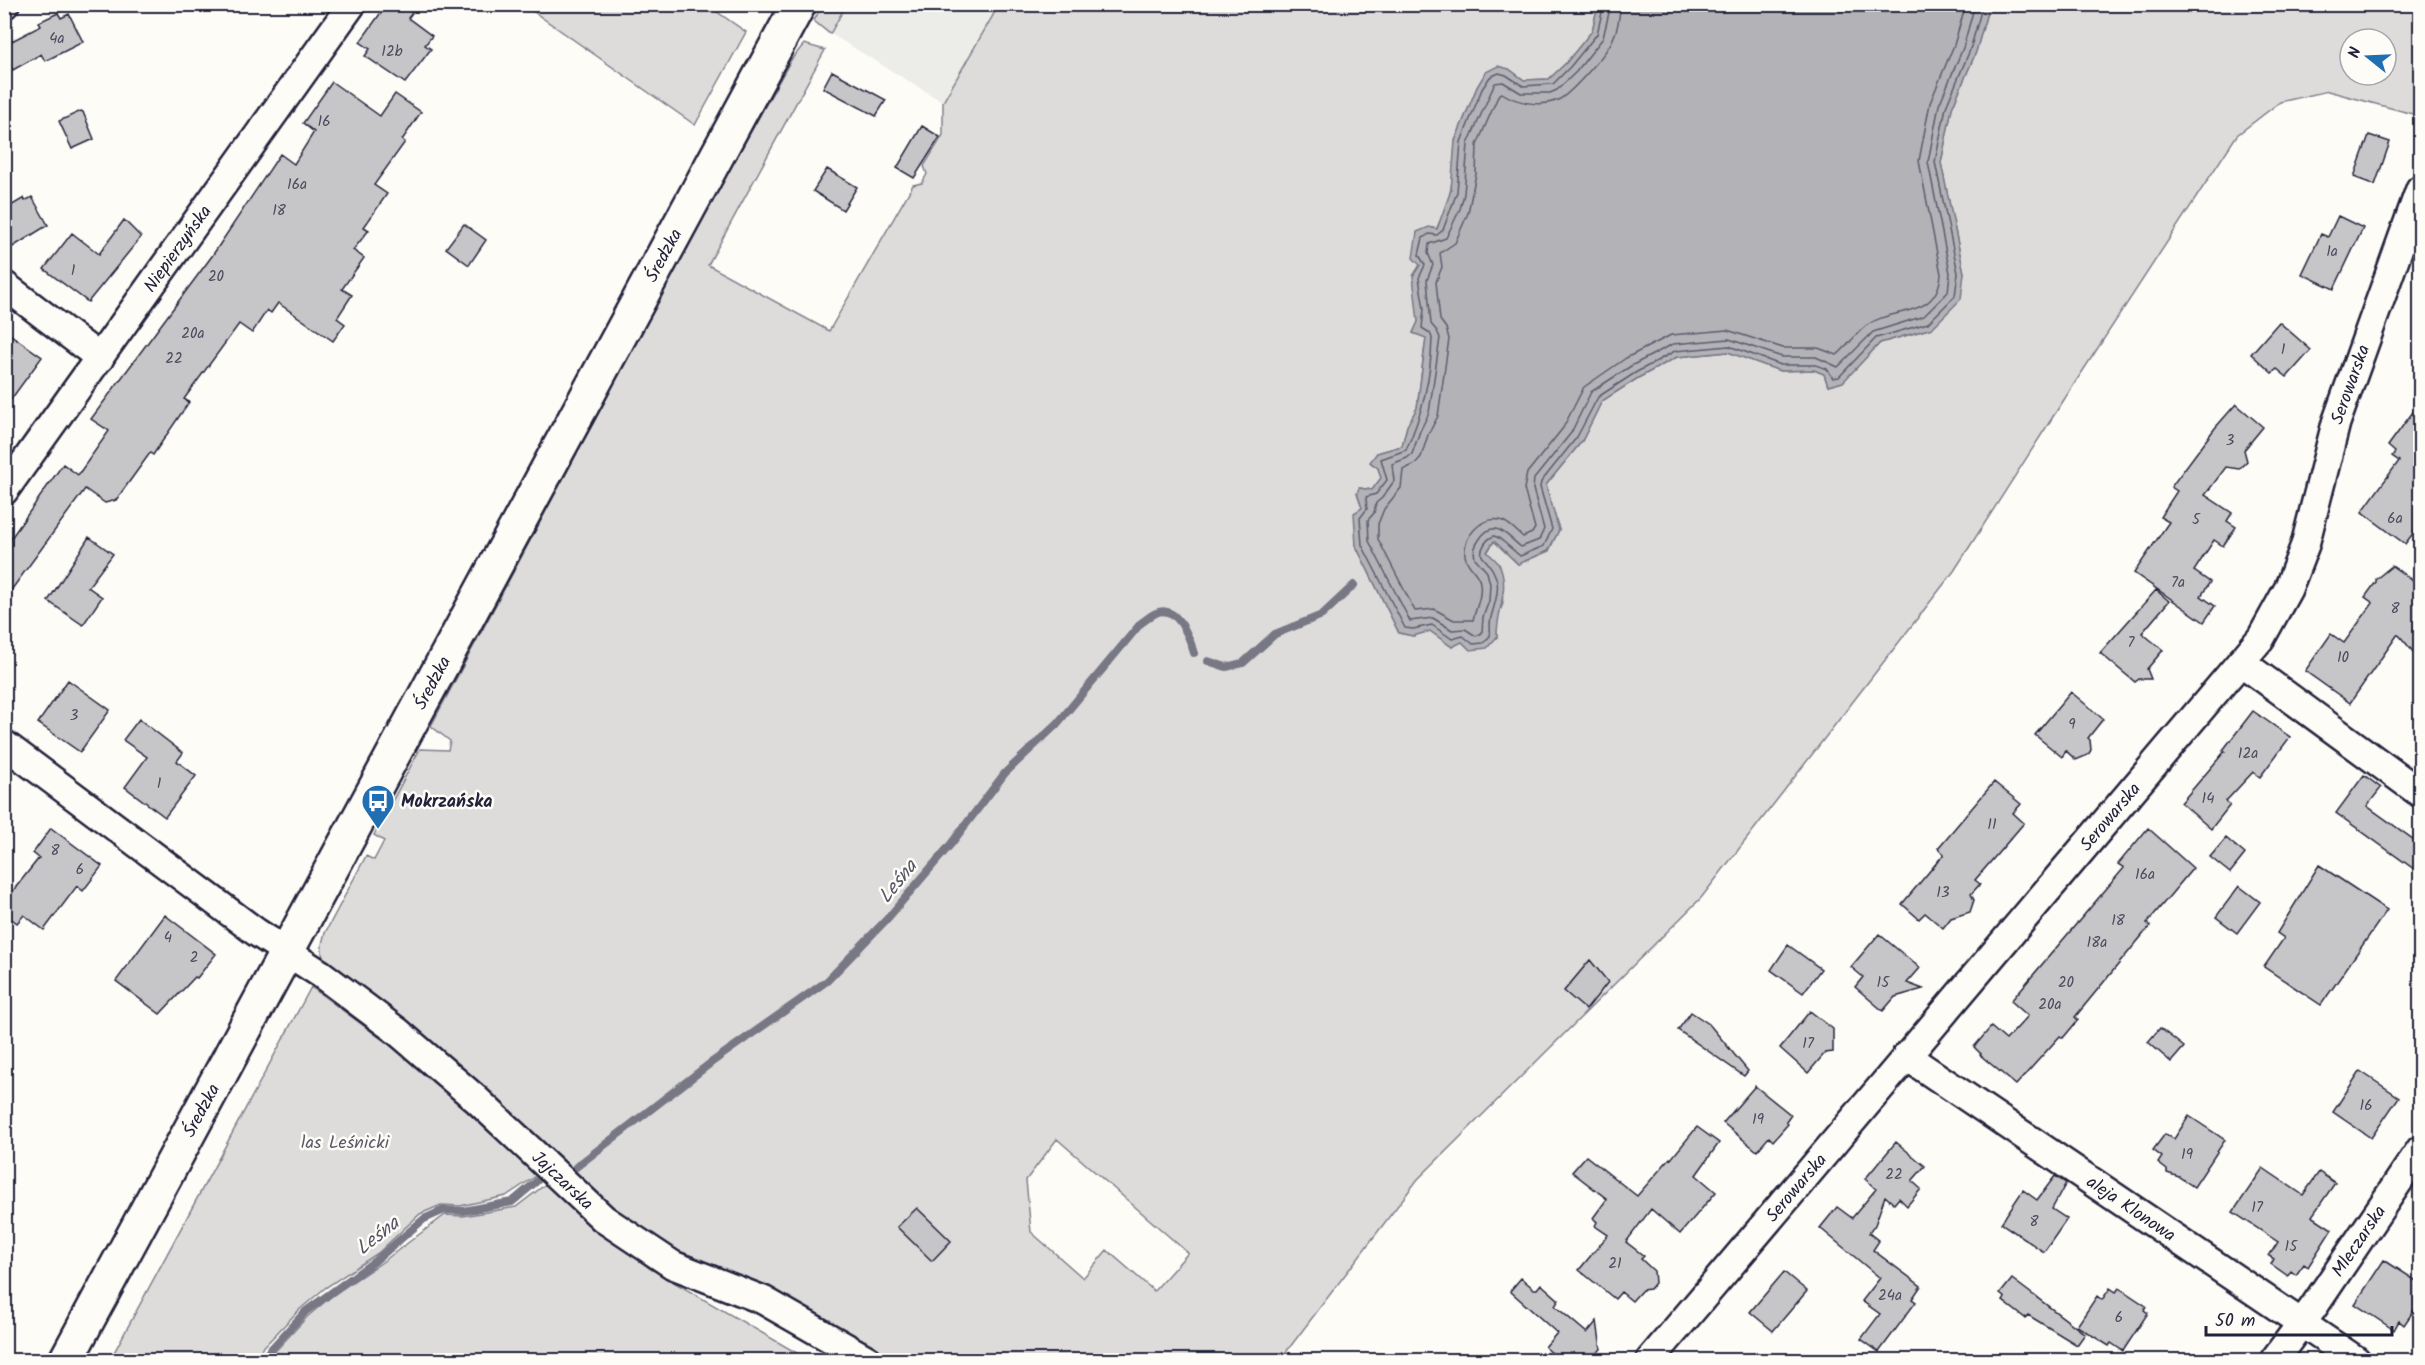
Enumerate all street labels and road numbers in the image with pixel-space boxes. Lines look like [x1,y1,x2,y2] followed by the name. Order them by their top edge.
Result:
[137,199,220,299] street label: Niepierzyńska
[638,224,691,288] street label: Średzka
[2324,341,2379,429] street label: Serowarska
[407,651,460,715] street label: Średzka
[2073,776,2149,858] street label: Serowarska
[176,1079,229,1143] street label: Średzka
[524,1145,600,1218] street label: Jajczarska
[1759,1147,1835,1229] street label: Serowarska
[2080,1169,2181,1250] street label: aleja Klonowa
[2325,1200,2395,1284] street label: Mleczarska

